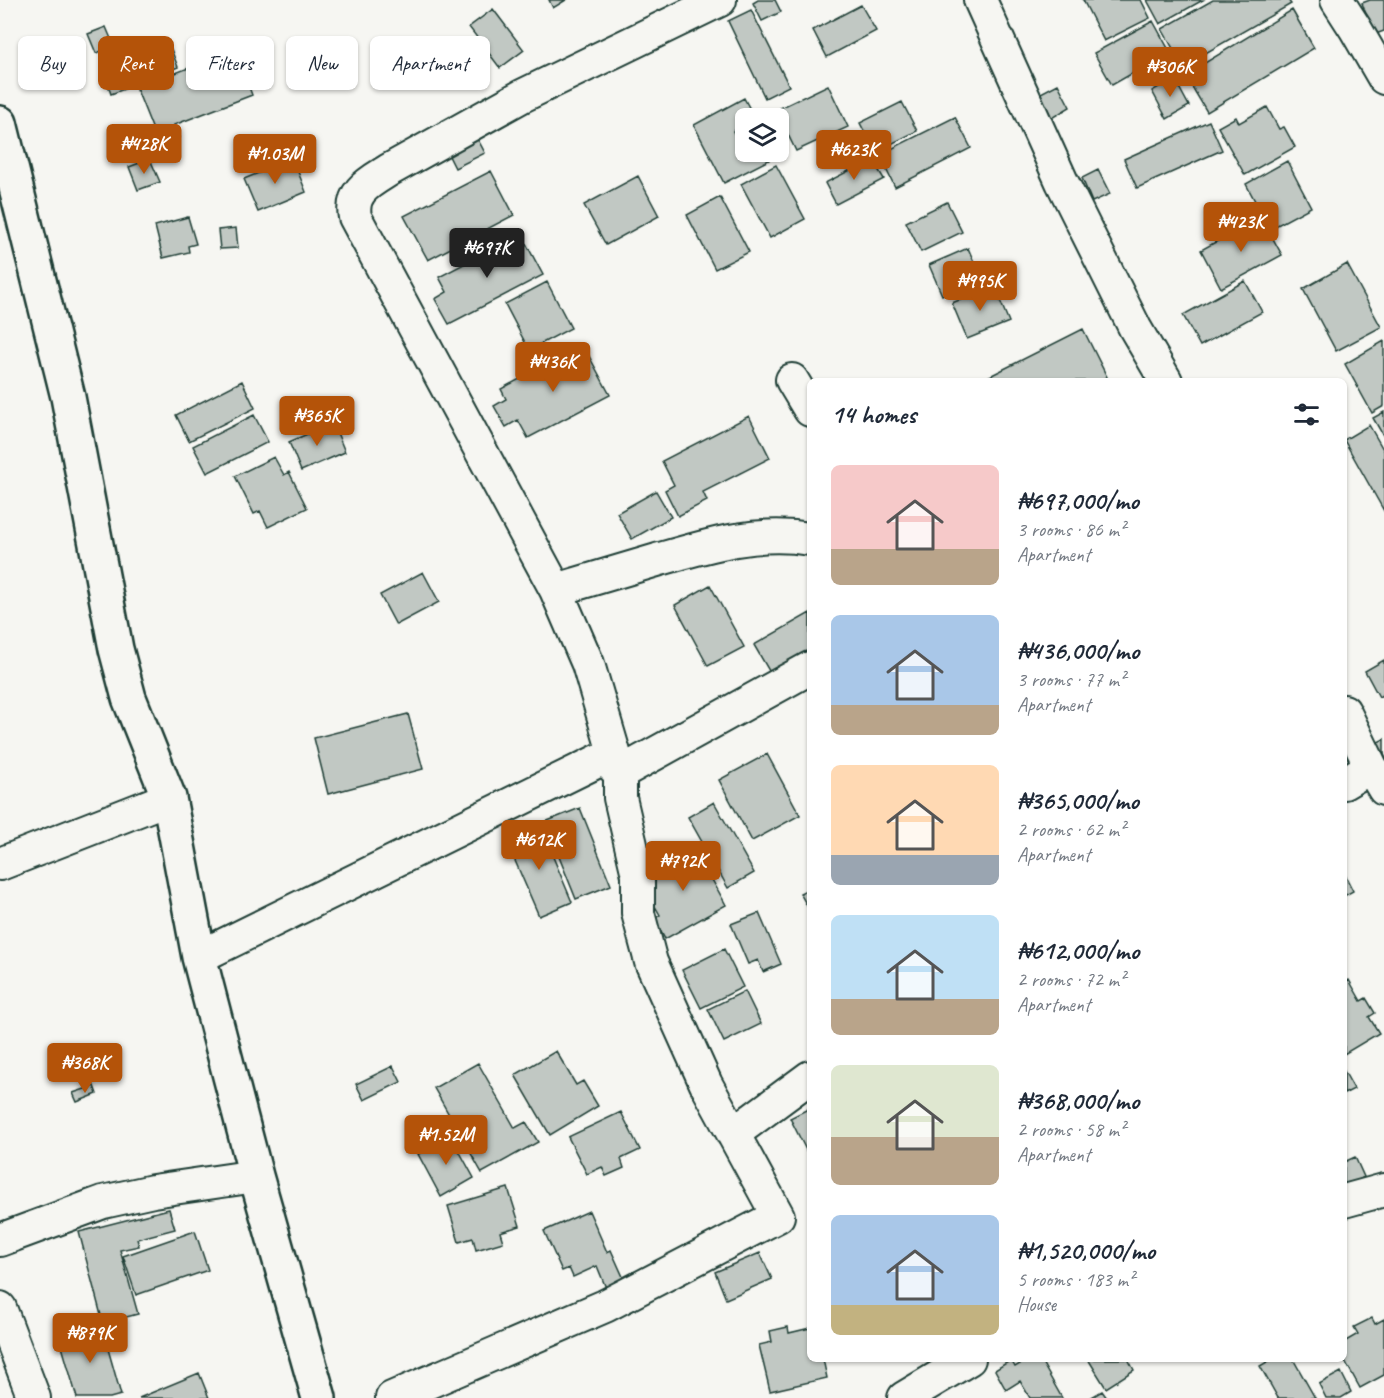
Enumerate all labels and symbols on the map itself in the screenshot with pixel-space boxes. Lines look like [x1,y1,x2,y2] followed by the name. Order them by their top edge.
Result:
[1128,47,1212,98] pin: ₦306K
[102,124,186,175] pin: ₦428K
[812,130,896,181] pin: ₦623K
[226,134,324,185] pin: ₦1.03M
[1199,202,1283,253] pin: ₦423K
[445,228,529,279] pin: ₦697K
[938,261,1022,312] pin: ₦995K
[511,342,595,393] pin: ₦436K
[275,396,359,447] pin: ₦365K
[497,820,581,871] pin: ₦612K
[641,841,725,892] pin: ₦792K
[43,1043,127,1094] pin: ₦368K
[397,1115,495,1166] pin: ₦1.52M
[48,1313,132,1364] pin: ₦879K

